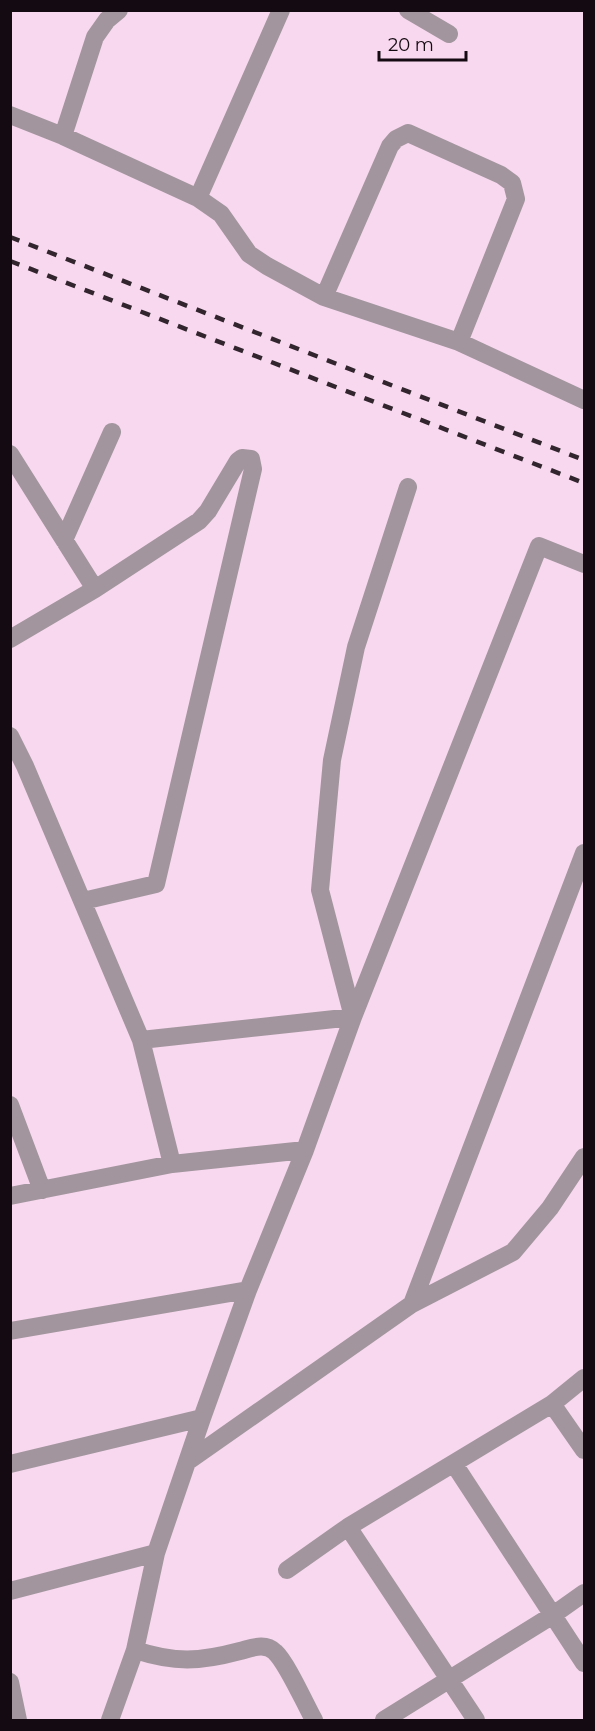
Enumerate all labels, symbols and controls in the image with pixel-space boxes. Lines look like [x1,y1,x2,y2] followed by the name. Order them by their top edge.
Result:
[379,24,466,62] scale bar
[388,34,434,56] text: 20 m

